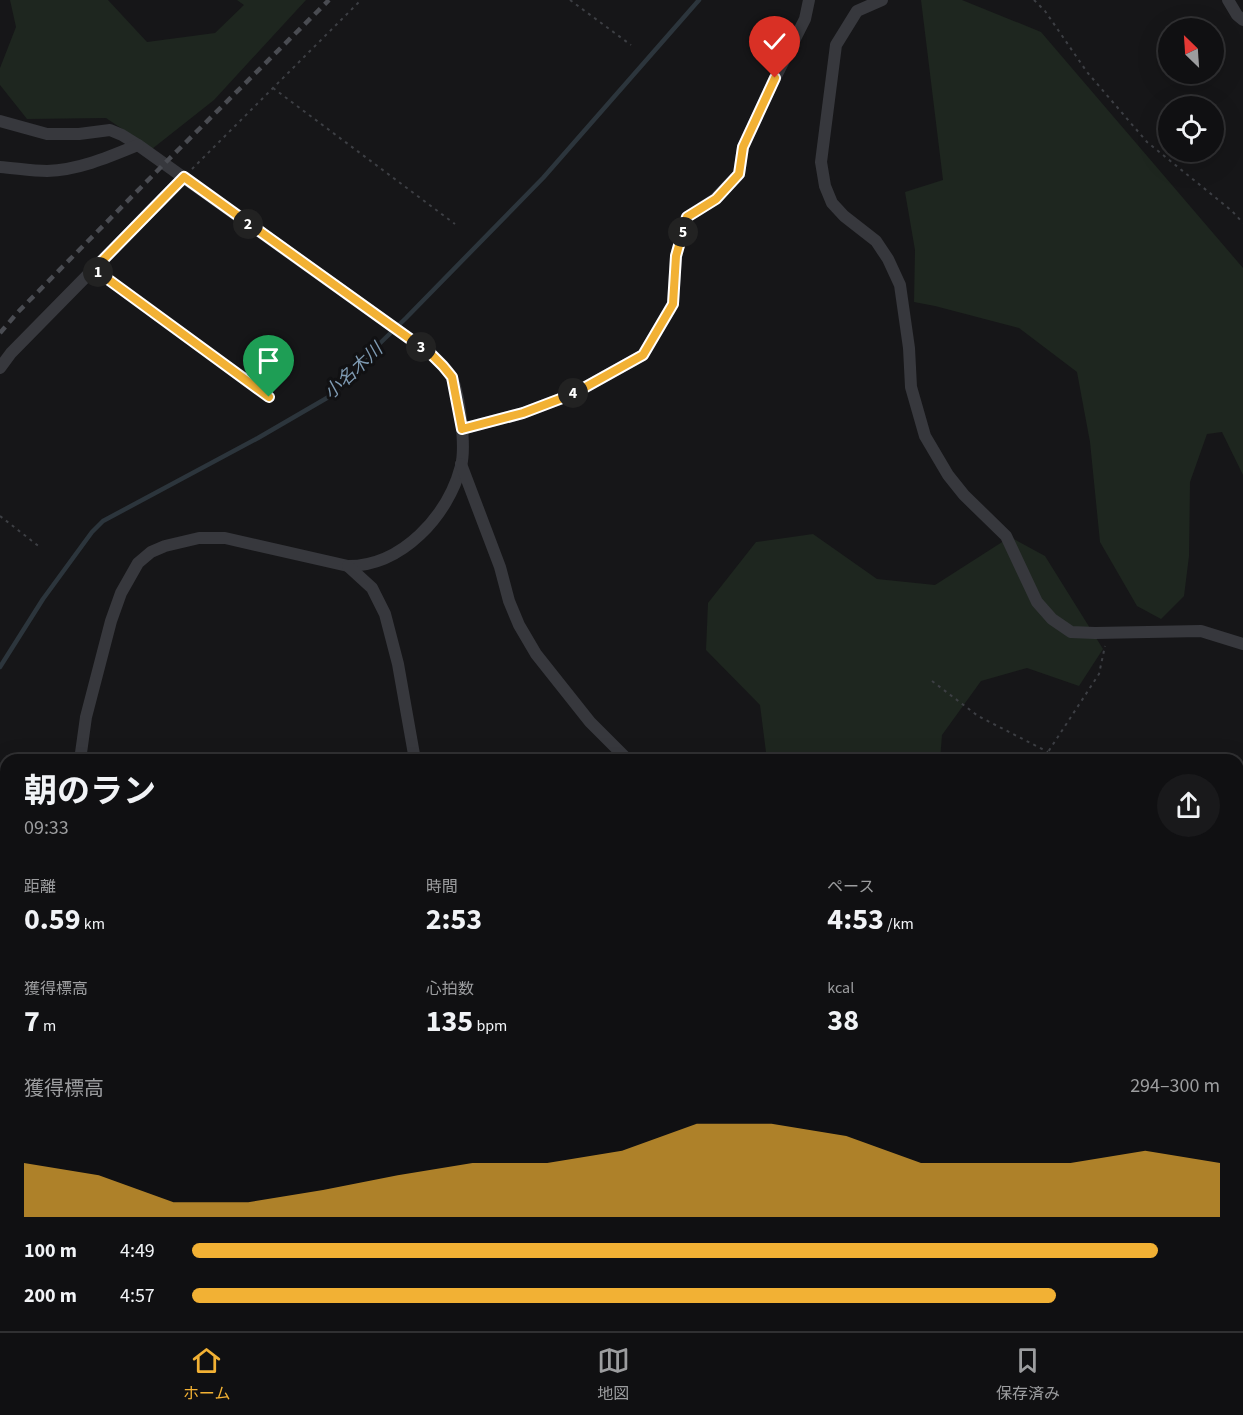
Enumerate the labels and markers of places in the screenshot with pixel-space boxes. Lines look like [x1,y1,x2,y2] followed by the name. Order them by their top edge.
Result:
[749,16,800,78] pin
[233,209,263,239] pin: 2
[668,217,698,247] pin: 5
[83,257,113,287] pin: 1
[406,332,436,362] pin: 3
[243,335,294,397] pin
[558,378,588,408] pin: 4

